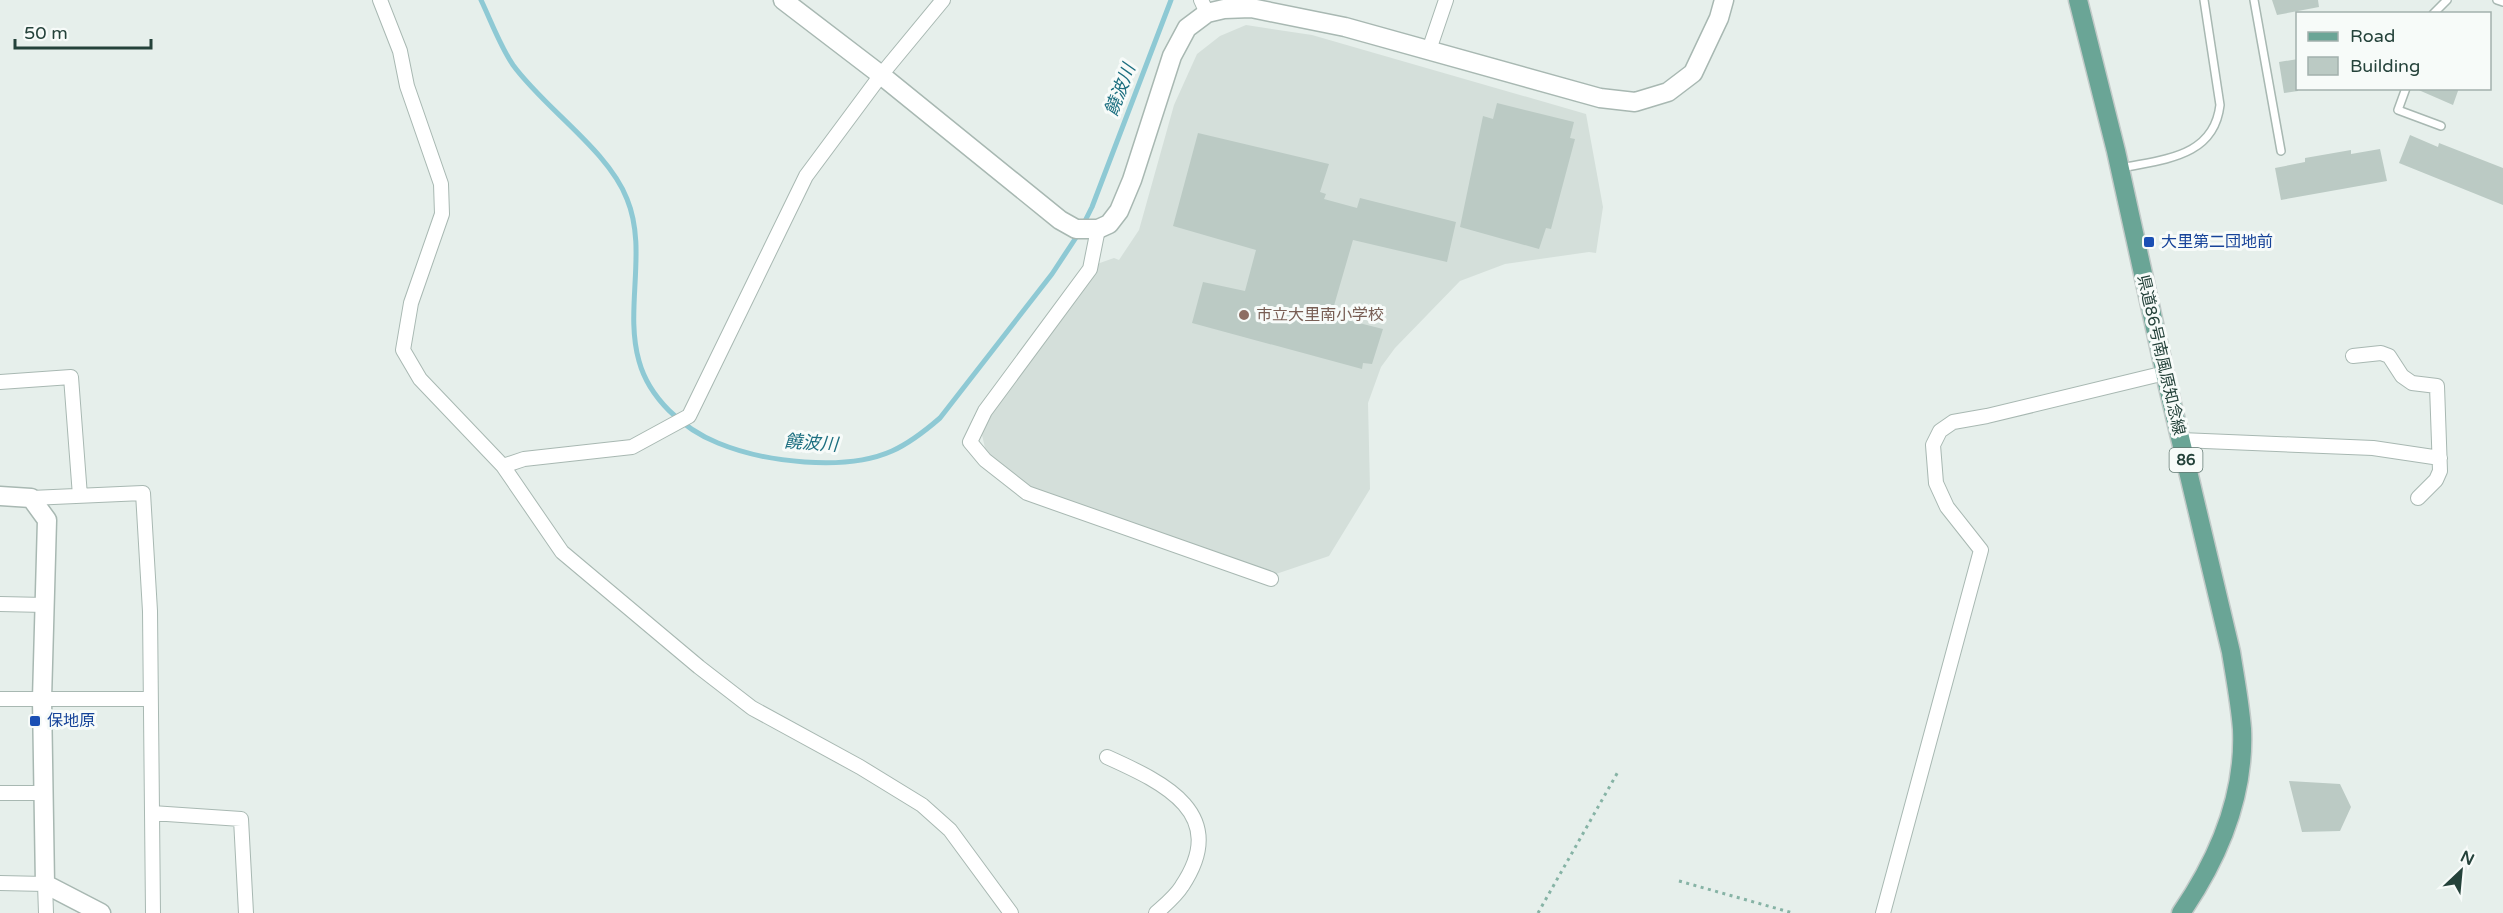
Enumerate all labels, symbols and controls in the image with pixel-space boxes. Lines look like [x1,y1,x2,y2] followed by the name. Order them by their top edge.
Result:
[15,12,152,50] scale bar
[2296,12,2491,90] legend
[24,22,68,44] text: 50 m
[2350,25,2395,47] text: Road
[2350,55,2420,77] text: Building
[1100,59,1141,119] water label: 饒波川
[2161,232,2273,252] place label: 大里第二団地前
[2142,235,2156,249] marker: 大里第二団地前
[2133,273,2189,437] street label: 県道86号南風原知念線
[1256,305,1384,325] place label: 市立大里南小学校
[1237,308,1251,322] marker: 市立大里南小学校
[783,430,841,456] water label: 饒波川
[2170,448,2202,472] road number: 86
[47,711,95,731] place label: 保地原
[28,714,42,728] marker: 保地原
[2431,841,2491,901] north arrow
[2457,847,2477,870] text: N

